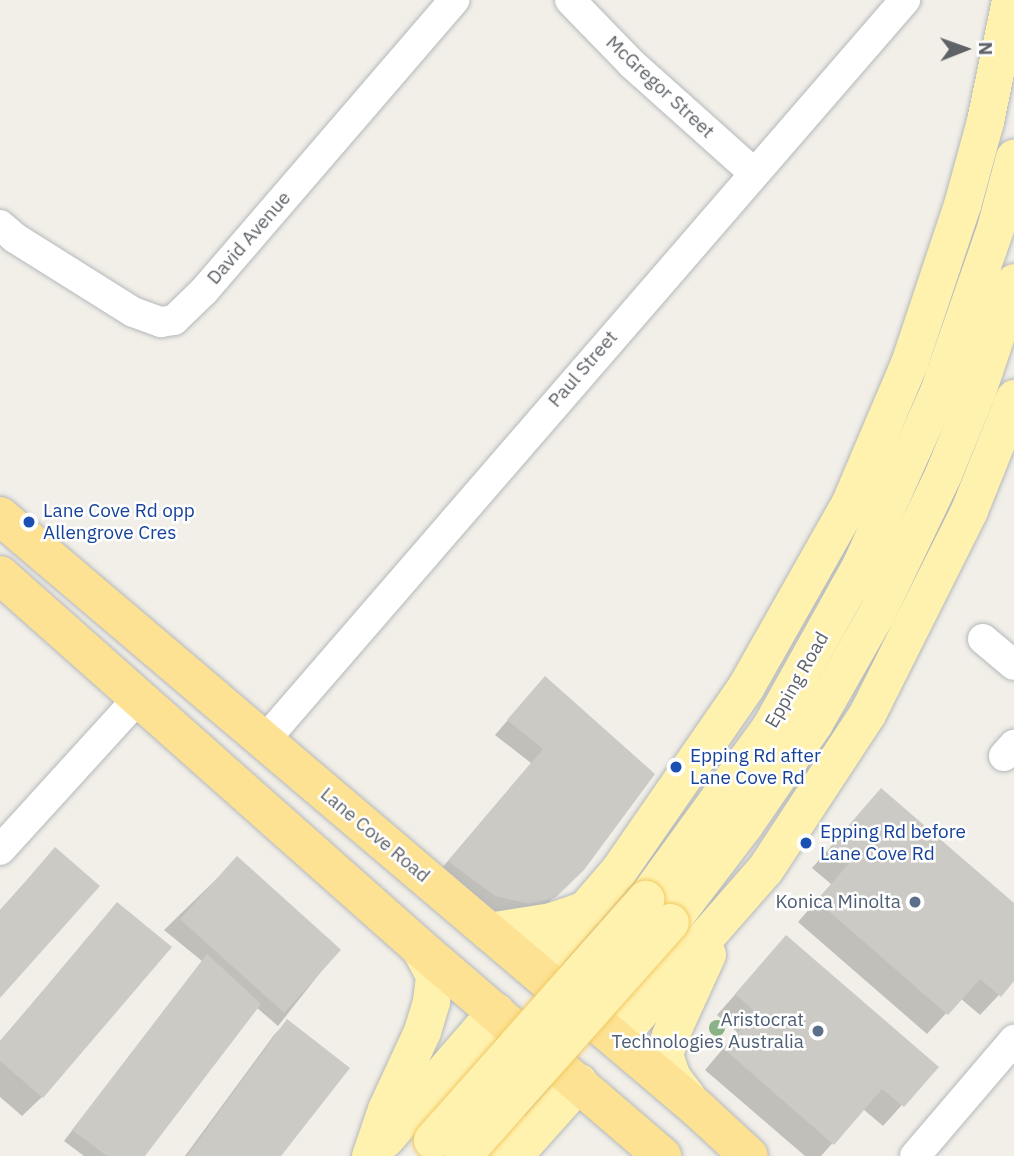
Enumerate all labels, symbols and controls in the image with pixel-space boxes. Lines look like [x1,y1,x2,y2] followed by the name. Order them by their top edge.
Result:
[930,14,1000,84] north arrow
[601,31,719,143] street label: McGregor Street
[974,42,998,56] text: N
[202,187,296,289] street label: David Avenue
[544,326,622,412] street label: Paul Street
[43,500,195,544] place label: Lane Cove Rd opp Allengrove Cres
[21,514,37,530] marker: Lane Cove Rd opp Allengrove Cres
[760,628,834,732] street label: Epping Road
[690,745,821,789] place label: Epping Rd after Lane Cove Rd
[668,759,684,775] marker: Epping Rd after Lane Cove Rd
[316,783,434,887] street label: Lane Cove Road
[820,821,966,865] place label: Epping Rd before Lane Cove Rd
[798,835,814,851] marker: Epping Rd before Lane Cove Rd
[776,891,901,913] place label: Konica Minolta
[907,894,923,910] marker: Konica Minolta
[612,1009,804,1053] place label: Aristocrat Technologies Australia
[810,1023,826,1039] marker: Aristocrat Technologies Australia

